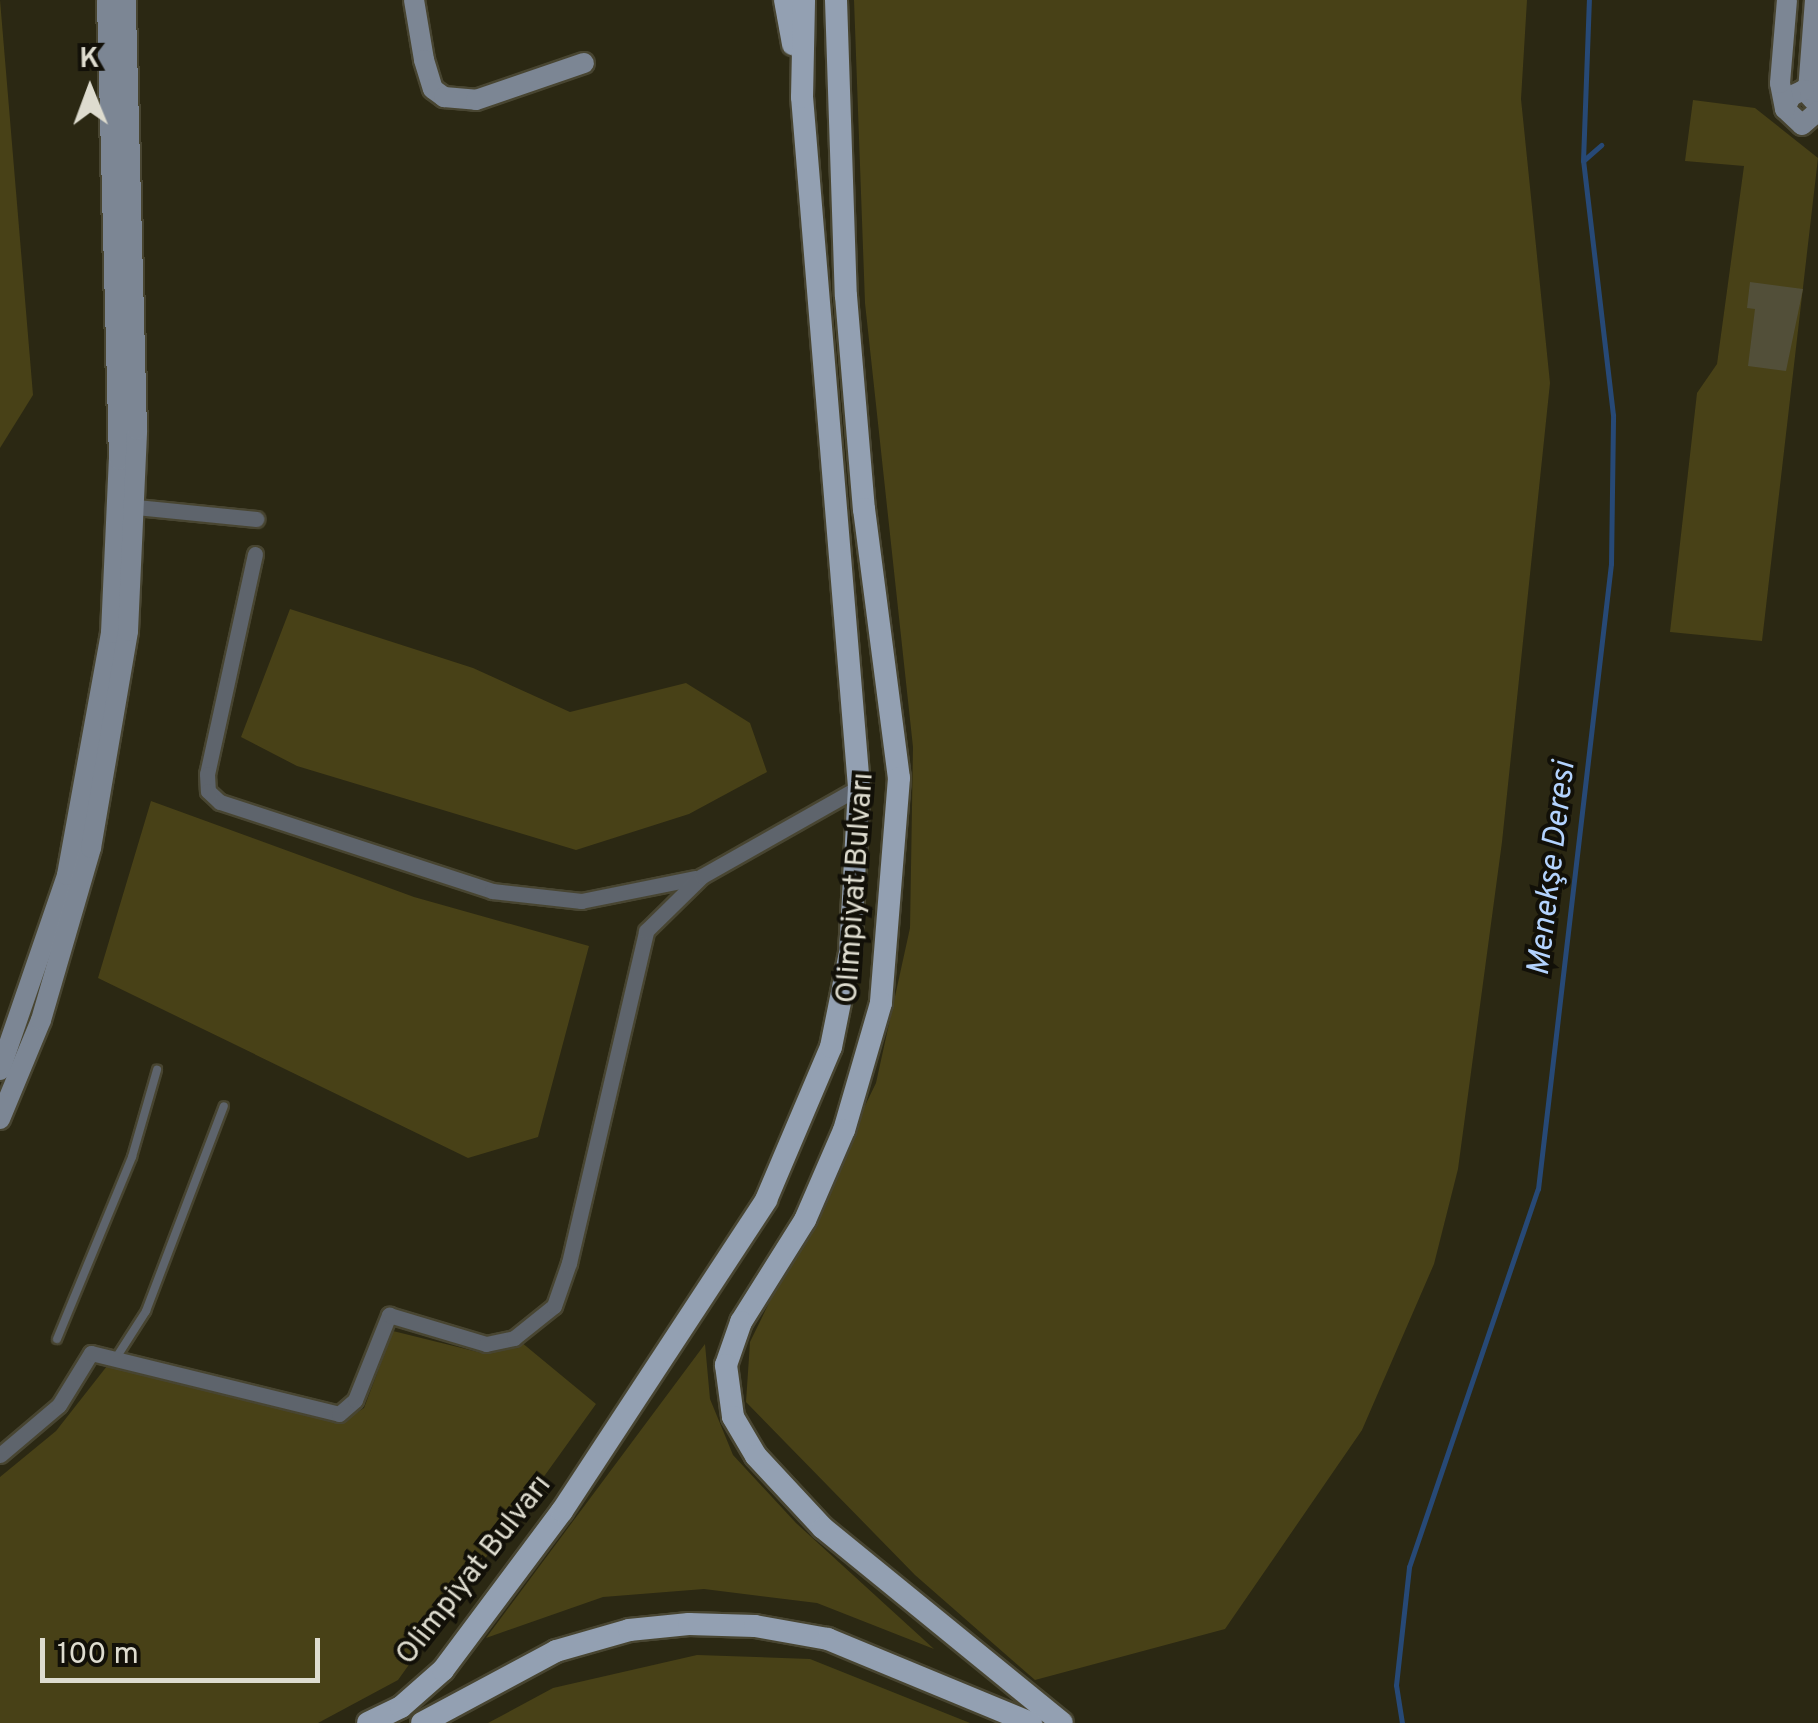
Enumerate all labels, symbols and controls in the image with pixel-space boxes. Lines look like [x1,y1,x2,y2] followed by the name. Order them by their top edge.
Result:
[40,40,140,140] north arrow
[79,42,100,78] text: K
[1521,759,1585,979] water label: Menekşe Deresi
[831,771,883,1005] street label: Olimpiyat Bulvarı
[390,1469,560,1673] street label: Olimpiyat Bulvarı
[45,1618,325,1680] scale bar
[57,1637,139,1674] text: 100 m

